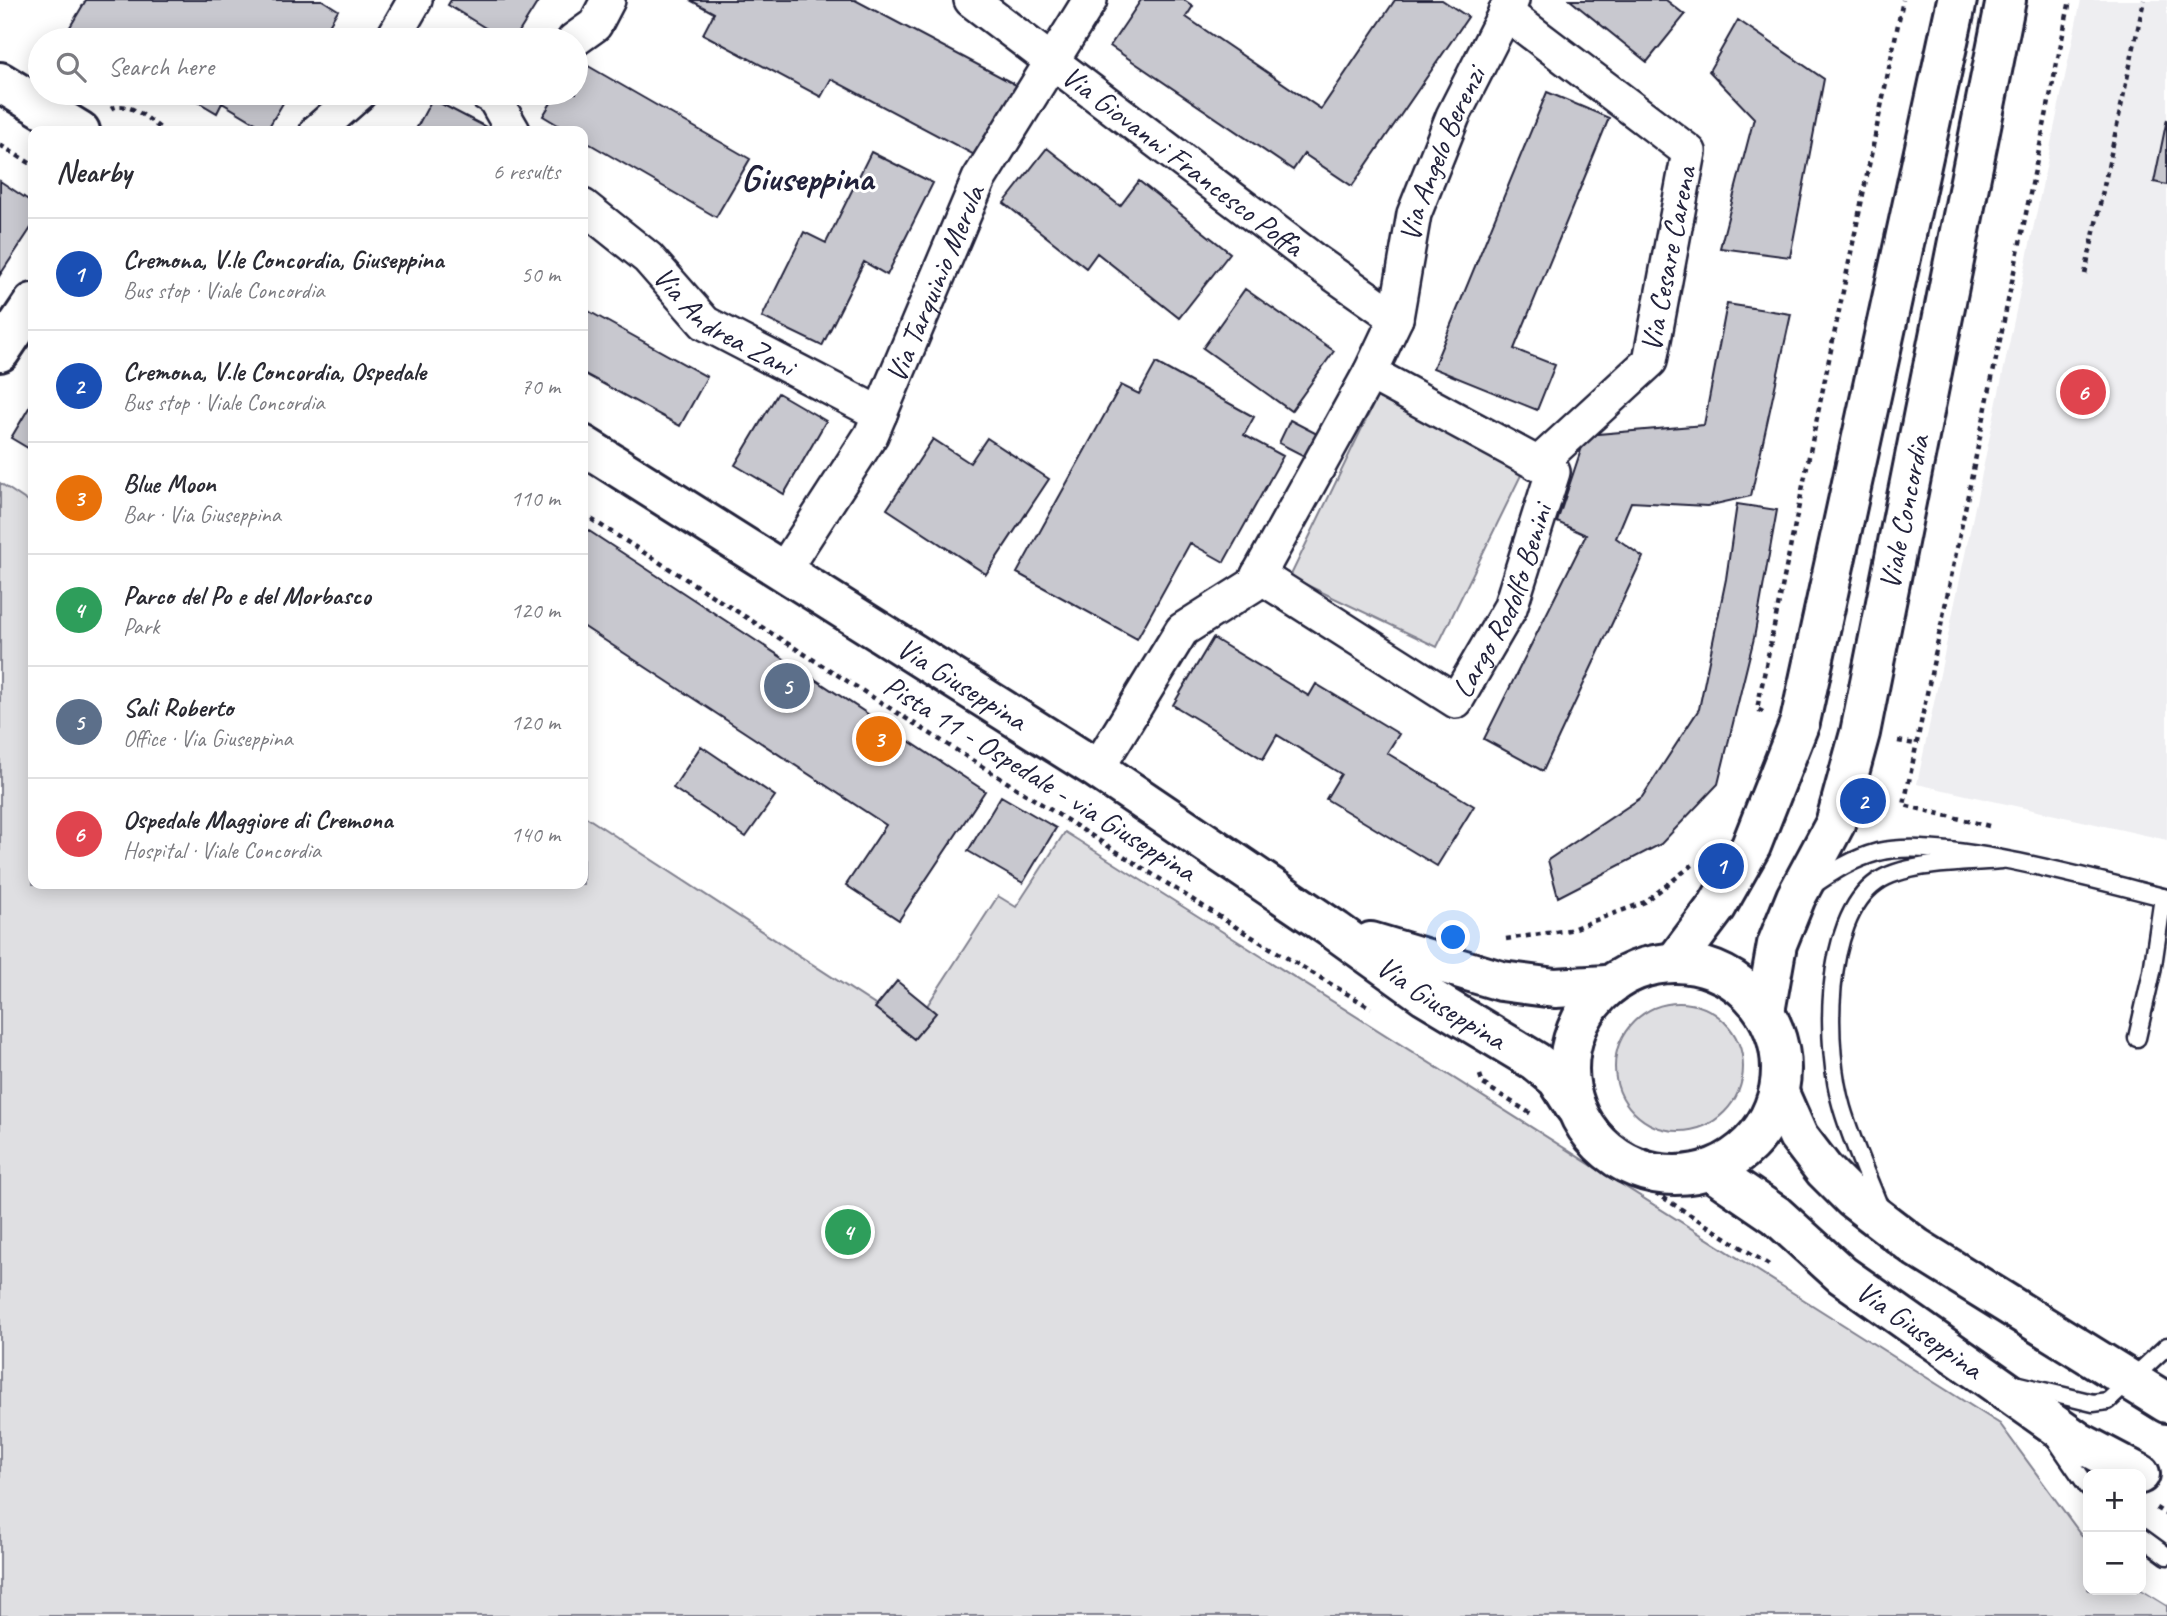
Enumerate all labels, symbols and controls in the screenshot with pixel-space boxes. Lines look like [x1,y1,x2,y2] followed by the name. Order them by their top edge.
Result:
[28,28,588,105] search box
[52,48,90,86] icon: search
[108,50,214,83] text: Search here
[1054,57,1313,266] street label: Via Giovanni Francesco Poffa
[1391,57,1495,244] street label: Via Angelo Berenzi
[56,153,132,191] text: Nearby
[741,154,876,201] district label: Giuseppina
[493,157,560,186] text: 6 results
[1631,161,1705,355] street label: Via Cesare Carena
[876,178,994,388] street label: Via Tarquinio Merula
[123,243,444,276] text: Cremona, V.le Concordia, Giuseppina
[645,258,804,387] street label: Via Andrea Zani
[74,260,84,289] text: 1
[521,260,560,289] text: 50 m
[123,276,324,305] text: Bus stop · Viale Concordia
[123,355,426,388] text: Cremona, V.le Concordia, Ospedale
[2060,366,2106,418] pin: 6
[74,372,84,401] text: 2
[521,372,560,401] text: 70 m
[123,388,324,417] text: Bus stop · Viale Concordia
[1870,430,1938,593] street label: Viale Concordia
[123,467,216,500] text: Blue Moon
[74,484,84,513] text: 3
[511,484,560,513] text: 110 m
[1443,496,1562,704] street label: Largo Rodolfo Benini
[123,500,281,529] text: Bar · Via Giuseppina
[123,579,371,612] text: Parco del Po e del Morbasco
[74,596,84,625] text: 4
[511,596,560,625] text: 120 m
[123,612,159,641] text: Park
[890,629,1036,740] street label: Via Giuseppina
[764,660,810,712] pin: 5
[877,666,1205,891] street label: Pista 11 - Ospedale - via Giuseppina
[123,691,233,724] text: Sali Roberto
[74,708,84,737] text: 5
[511,708,560,737] text: 120 m
[856,713,902,765] pin: 3
[123,724,293,753] text: Office · Via Giuseppina
[1840,775,1886,827] pin: 2
[123,803,393,836] text: Ospedale Maggiore di Cremona
[74,820,84,849] text: 6
[511,820,560,849] text: 140 m
[123,836,321,865] text: Hospital · Viale Concordia
[1698,840,1744,892] pin: 1
[1436,920,1470,954] your location
[1369,947,1515,1059] street label: Via Giuseppina
[825,1206,871,1258] pin: 4
[1849,1272,1992,1388] street label: Via Giuseppina
[2083,1469,2146,1595] map controls
[2083,1469,2146,1532] button: +
[2083,1532,2146,1595] button: −

